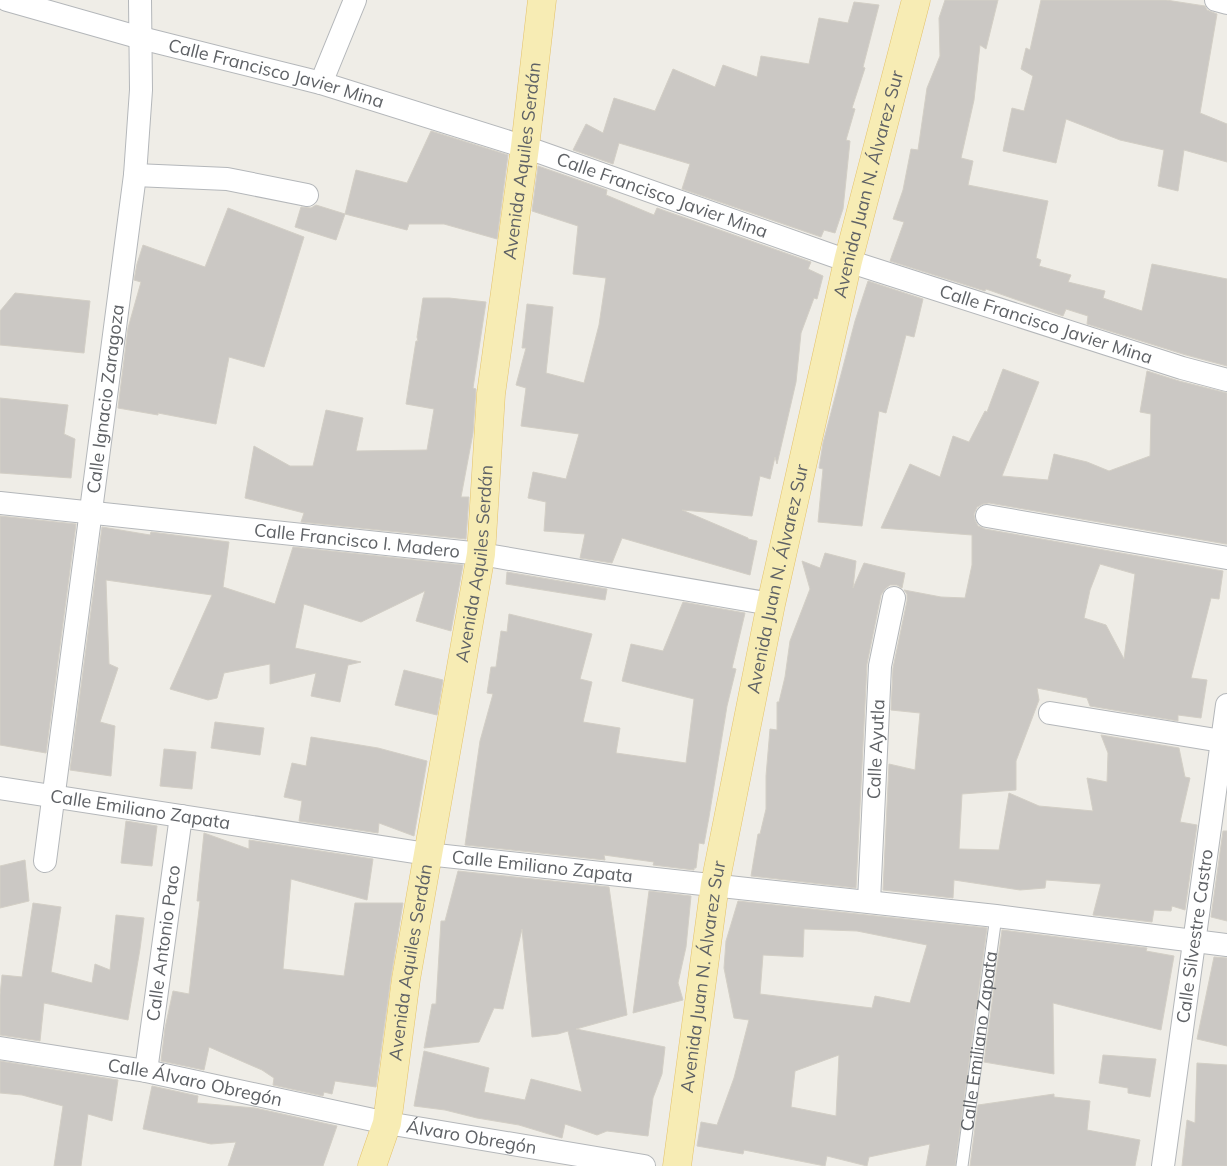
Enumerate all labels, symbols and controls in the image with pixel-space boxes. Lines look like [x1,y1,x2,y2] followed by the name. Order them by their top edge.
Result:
[166,33,387,113] street label: Calle Francisco Javier Mina
[498,61,546,261] street label: Avenida Aquiles Serdán
[828,68,908,300] street label: Avenida Juan N. Álvarez Sur
[554,147,771,243] street label: Calle Francisco Javier Mina
[937,279,1155,369] street label: Calle Francisco Javier Mina
[81,303,129,495] street label: Calle Ignacio Zaragoza
[741,462,813,695] street label: Avenida Juan N. Álvarez Sur
[450,464,498,664] street label: Avenida Aquiles Serdán
[253,518,461,563] street label: Calle Francisco I. Madero
[862,699,889,800] street label: Calle Ayutla
[49,784,232,834] street label: Calle Emiliano Zapata
[451,845,634,887] street label: Calle Emiliano Zapata
[1171,848,1218,1025] street label: Calle Silvestre Castro
[675,858,730,1094] street label: Avenida Juan N. Álvarez Sur
[383,862,437,1062] street label: Avenida Aquiles Serdán
[141,864,185,1023] street label: Calle Antonio Paco
[955,950,1002,1133] street label: Calle Emiliano Zapata
[106,1053,284,1111] street label: Calle Álvaro Obregón
[405,1114,538,1159] street label: Álvaro Obregón

